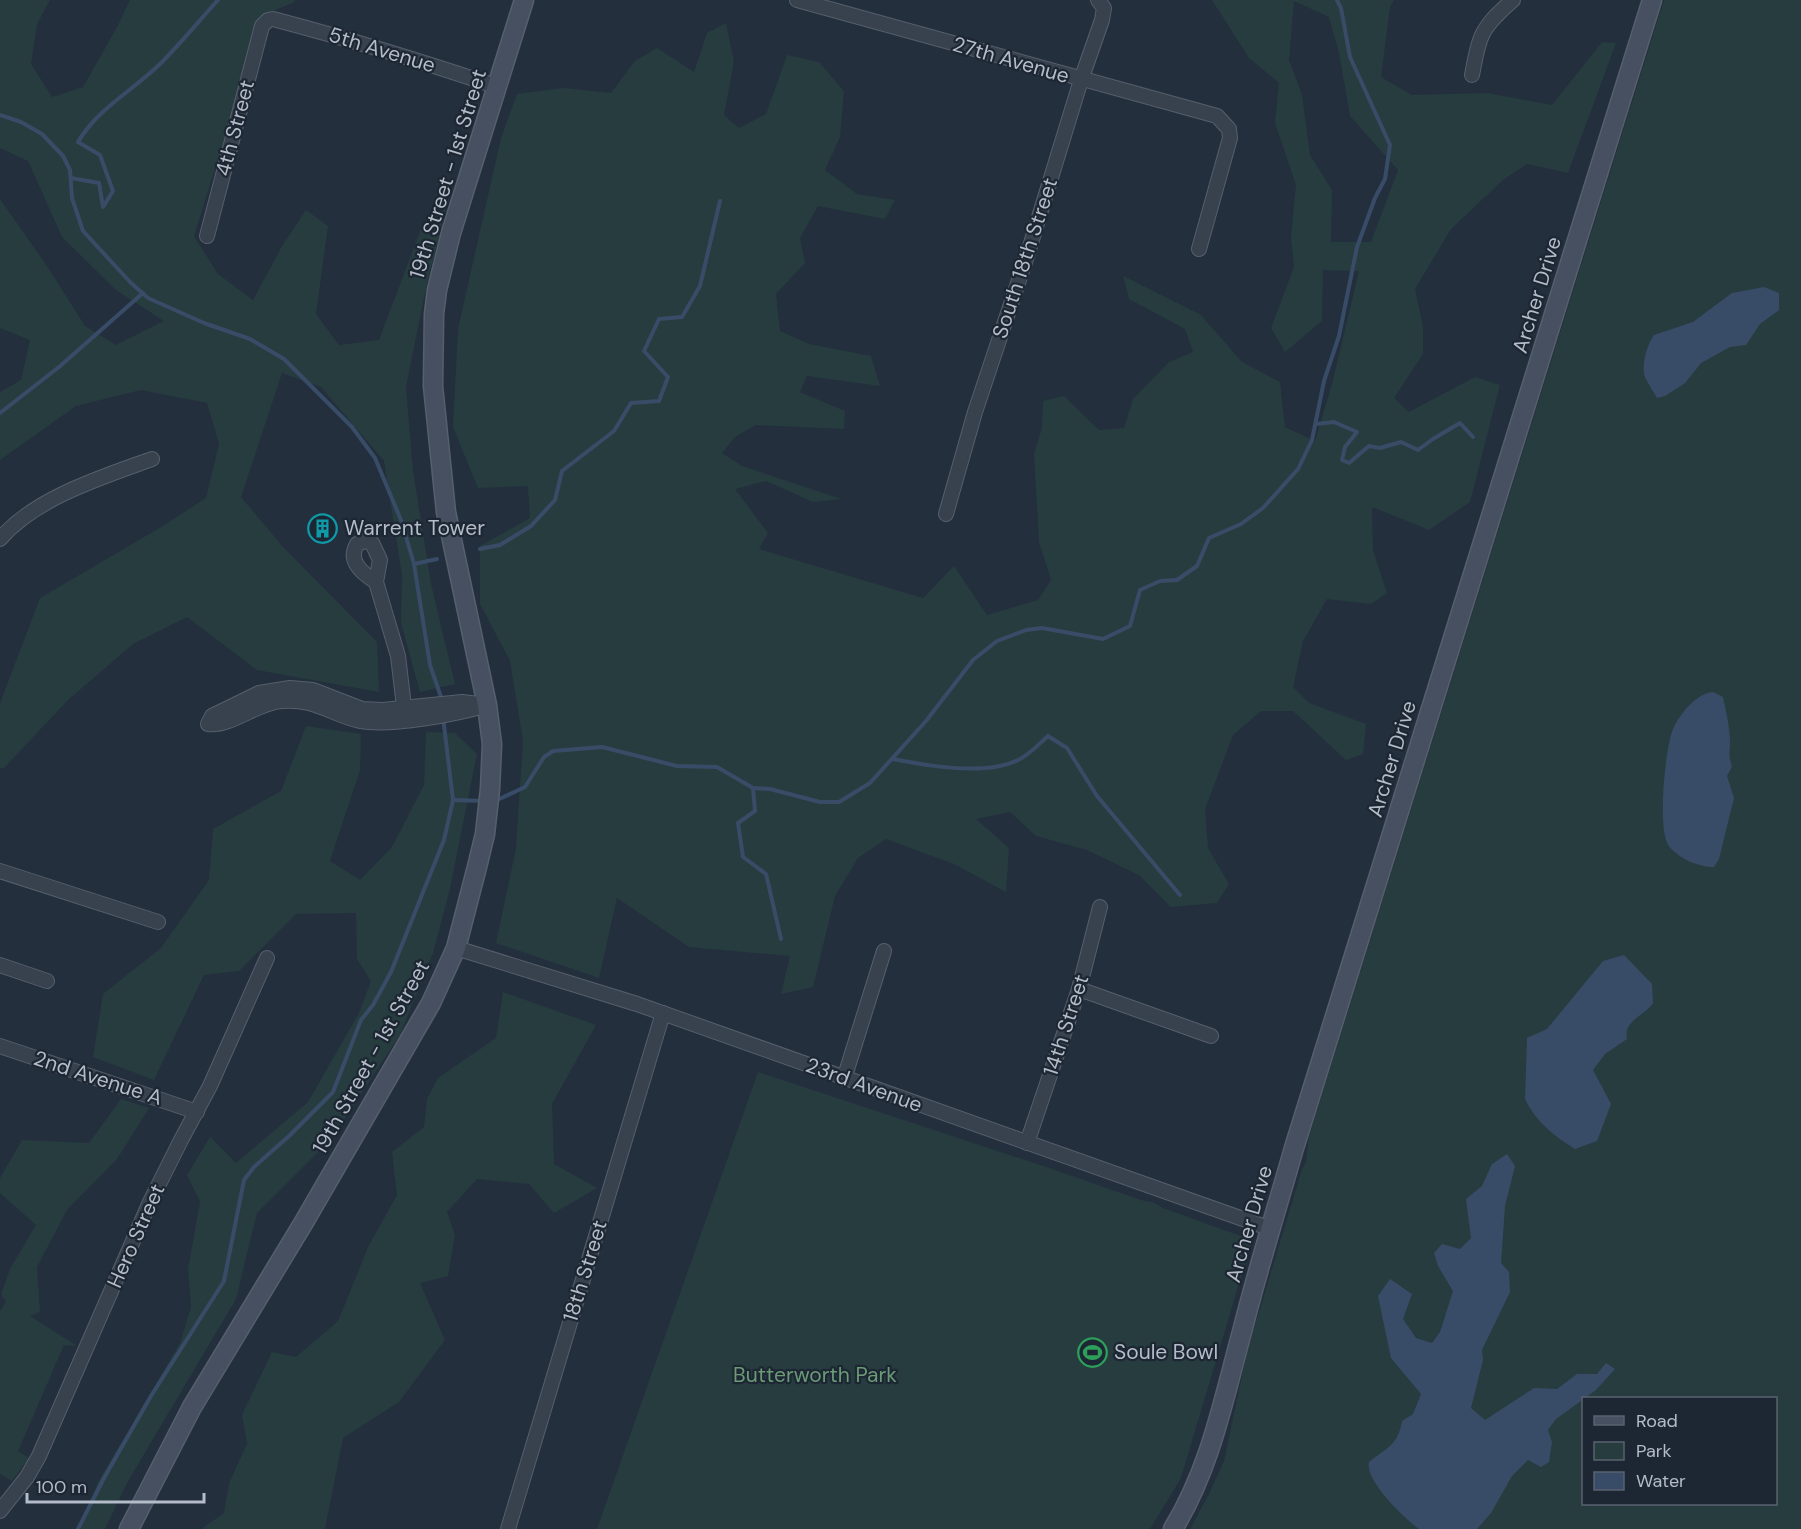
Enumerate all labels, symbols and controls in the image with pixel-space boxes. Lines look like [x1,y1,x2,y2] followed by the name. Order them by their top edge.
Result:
[325,21,439,79] street label: 5th Avenue
[949,30,1073,90] street label: 27th Avenue
[403,66,493,282] street label: 19th Street - 1st Street
[209,77,261,179] street label: 4th Street
[986,174,1064,342] street label: South 18th Street
[1506,233,1568,357] street label: Archer Drive
[307,512,339,544] building icon: Warrent Tower
[344,514,485,542] place label: Warrent Tower
[1361,697,1423,821] street label: Archer Drive
[306,955,436,1159] street label: 19th Street - 1st Street
[1037,971,1095,1079] street label: 14th Street
[30,1044,166,1112] street label: 2nd Avenue A
[802,1051,926,1119] street label: 23rd Avenue
[1219,1162,1279,1286] street label: Archer Drive
[101,1180,171,1292] street label: Hero Street
[556,1217,614,1325] street label: 18th Street
[1077,1336,1109,1368] sports icon: Soule Bowl
[1114,1338,1218,1366] place label: Soule Bowl
[733,1361,897,1389] park label: Butterworth Park
[1582,1397,1777,1505] legend
[1636,1409,1678,1433] text: Road
[1636,1439,1672,1463] text: Park
[27,1466,204,1504] scale bar
[1636,1469,1686,1493] text: Water
[36,1475,87,1499] text: 100 m

